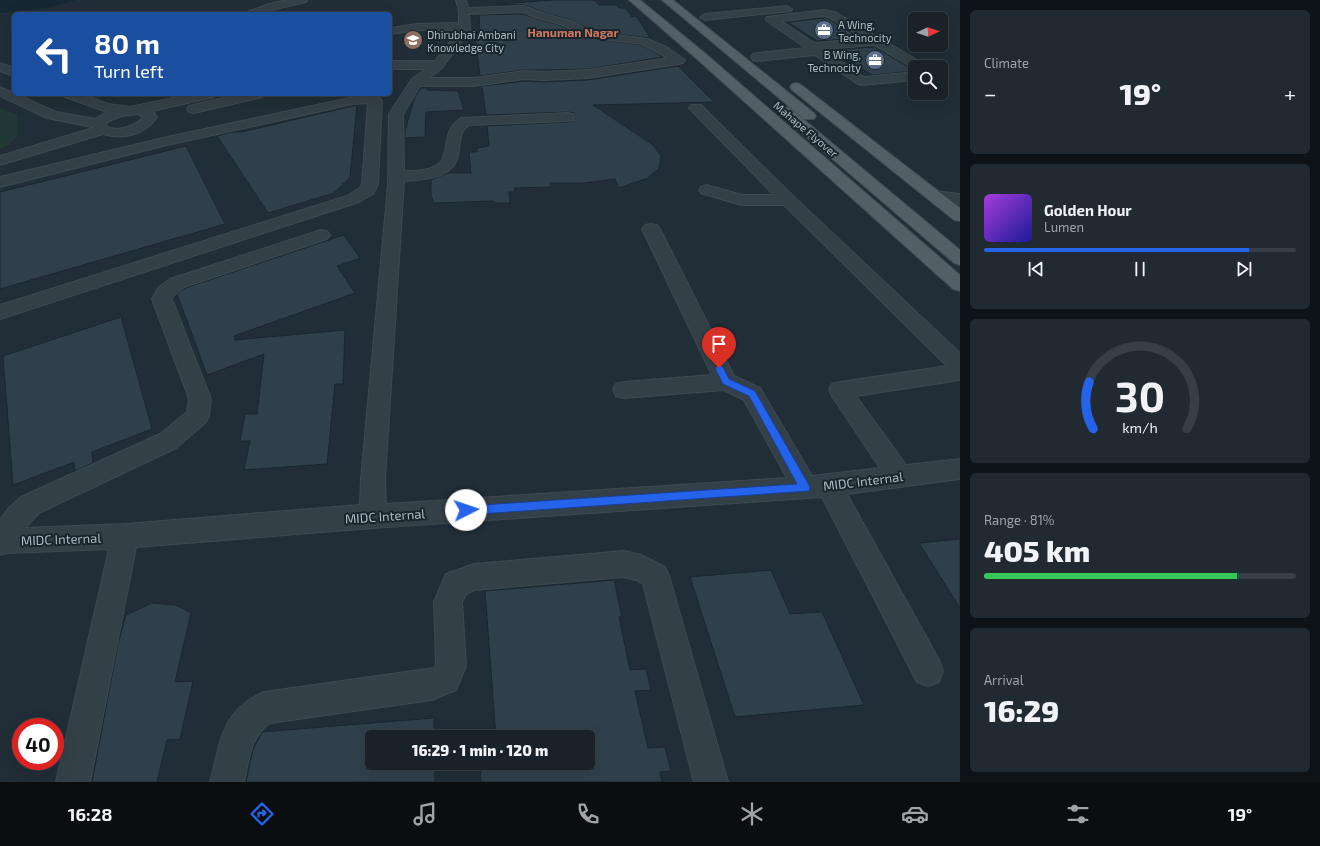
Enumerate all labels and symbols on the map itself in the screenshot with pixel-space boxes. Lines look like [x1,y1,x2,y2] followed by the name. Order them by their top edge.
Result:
[908,12,948,52] north arrow
[838,18,892,44] place label: A Wing, Technocity
[813,19,835,41] office icon: A Wing, Technocity
[527,25,619,39] district label: Hanuman Nagar
[427,28,516,54] place label: Dhirubhai Ambani Knowledge City
[402,29,424,51] school or university icon: Dhirubhai Ambani Knowledge City
[807,48,861,74] place label: B Wing, Technocity
[864,49,886,71] office icon: B Wing, Technocity
[771,98,841,160] street label: Mahape Flyover
[702,327,736,368] pin
[822,468,904,494] street label: MIDC Internal
[445,489,487,531] position arrow
[344,505,426,527] street label: MIDC Internal
[21,530,102,548] street label: MIDC Internal
[12,718,64,770] speed limit sign: 40

